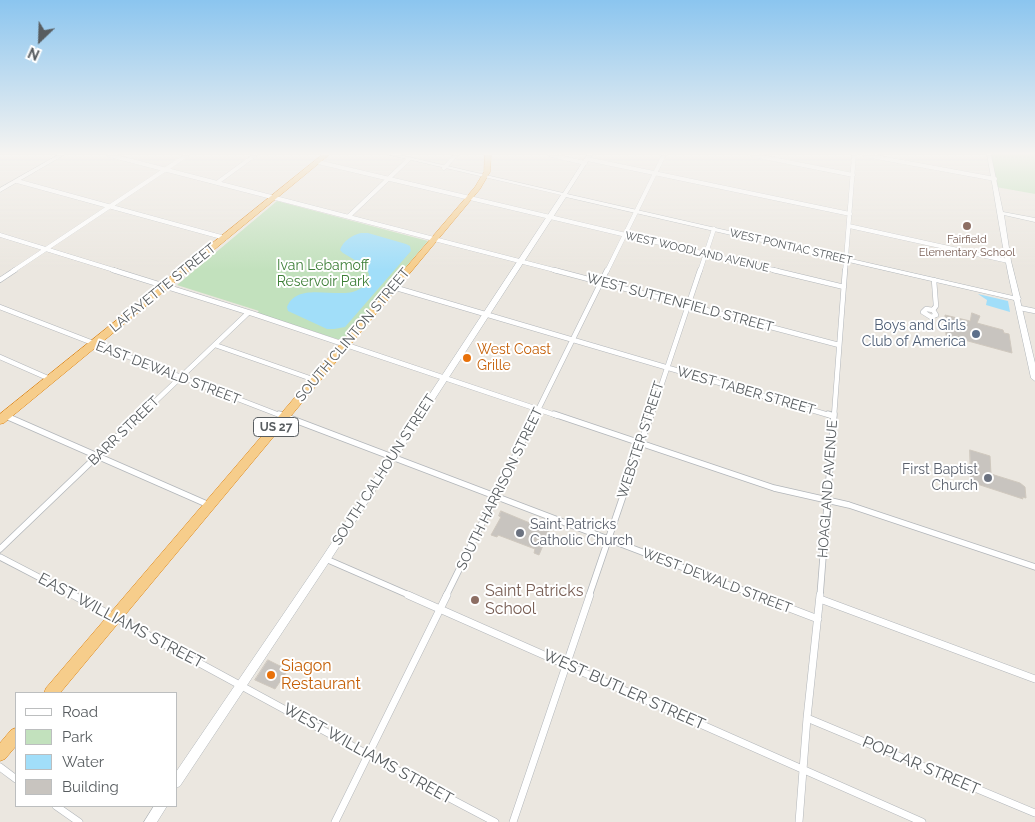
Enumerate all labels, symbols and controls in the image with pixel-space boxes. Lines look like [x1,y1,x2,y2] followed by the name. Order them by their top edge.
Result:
[15,15,65,65] north arrow
[26,44,42,63] text: N
[961,220,973,232] marker: Fairfield Elementary School
[728,226,854,268] street label: WEST PONTIAC STREET
[624,229,770,275] street label: WEST WOODLAND AVENUE
[919,233,1015,259] place label: Fairfield Elementary School
[106,240,220,336] street label: LAFAYETTE STREET
[277,258,369,290] park label: Ivan Lebamoff Reservoir Park
[292,265,414,405] street label: SOUTH CLINTON STREET
[585,270,775,336] street label: WEST SUTTENFIELD STREET
[862,318,966,351] place label: Boys and Girls Club of America
[970,328,982,340] marker: Boys and Girls Club of America
[93,338,243,408] street label: EAST DEWALD STREET
[477,342,551,374] place label: West Coast Grille
[461,352,473,364] marker: West Coast Grille
[675,363,817,419] street label: WEST TABER STREET
[614,379,668,501] street label: WEBSTER STREET
[329,391,439,549] street label: SOUTH CALHOUN STREET
[85,393,163,469] street label: BARR STREET
[453,405,547,573] street label: SOUTH HARRISON STREET
[254,418,298,437] road number: US 27
[815,419,841,559] street label: HOAGLAND AVENUE
[902,462,978,494] place label: First Baptist Church
[982,472,994,484] marker: First Baptist Church
[530,517,633,550] place label: Saint Patricks Catholic Church
[514,527,526,539] marker: Saint Patricks Catholic Church
[640,545,794,617] street label: WEST DEWALD STREET
[35,569,207,673] street label: EAST WILLIAMS STREET
[485,581,584,619] place label: Saint Patricks School
[469,594,481,606] marker: Saint Patricks School
[540,646,708,734] street label: WEST BUTLER STREET
[281,656,361,694] place label: Siagon Restaurant
[265,669,277,681] marker: Siagon Restaurant
[15,692,178,807] legend
[280,699,456,809] street label: WEST WILLIAMS STREET
[62,703,98,721] text: Road
[62,728,93,746] text: Park
[859,733,983,799] street label: POPLAR STREET
[62,753,104,771] text: Water
[62,778,119,796] text: Building

